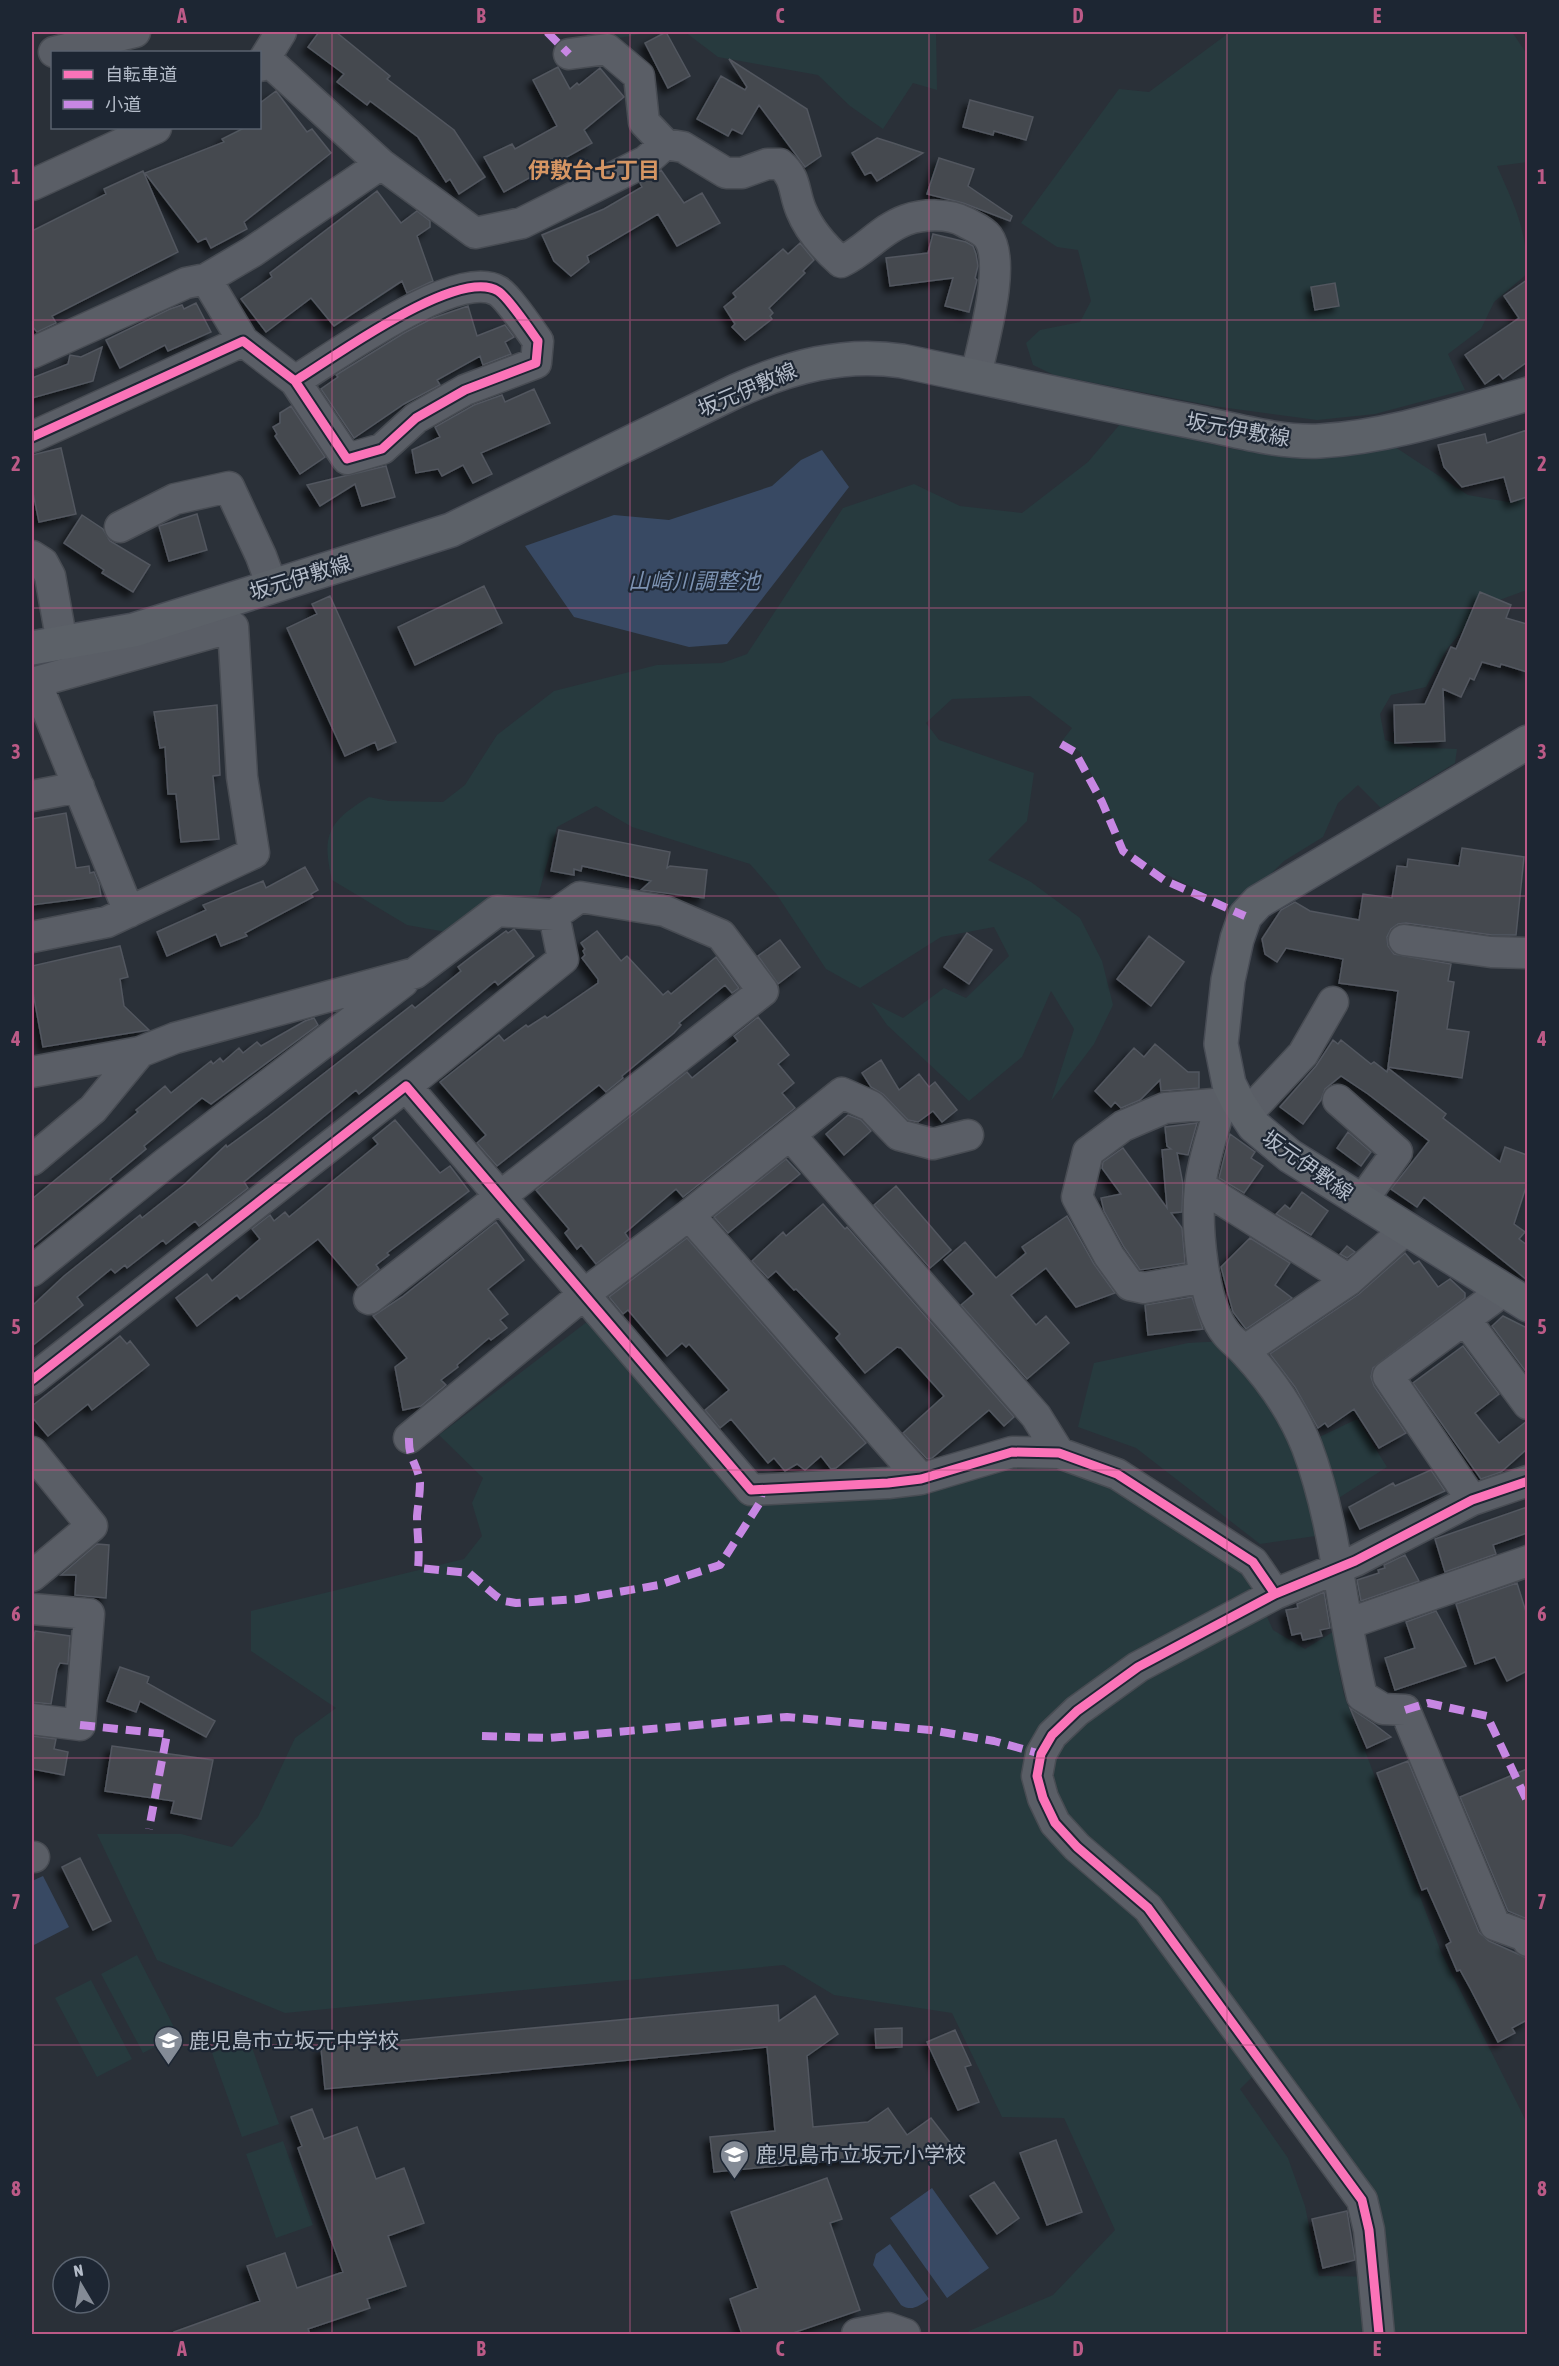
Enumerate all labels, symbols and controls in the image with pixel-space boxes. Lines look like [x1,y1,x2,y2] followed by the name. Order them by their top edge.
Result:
[176,4,187,27] text: A
[476,4,486,27] text: B
[776,4,785,27] text: C
[1072,4,1084,27] text: D
[1373,4,1382,27] text: E
[51,51,261,129] legend
[105,64,177,85] text: 自転車道
[105,94,141,115] text: 小道
[528,157,660,183] district label: 伊敷台七丁目
[11,165,21,188] text: 1
[1537,165,1547,188] text: 1
[694,357,800,421] street label: 坂元伊敷線
[1184,408,1292,450] street label: 坂元伊敷線
[11,452,21,475] text: 2
[1537,452,1547,475] text: 2
[246,550,354,604] street label: 坂元伊敷線
[628,568,762,594] water label: 山崎川調整池
[11,740,21,763] text: 3
[1537,740,1547,763] text: 3
[10,1027,21,1050] text: 4
[1536,1027,1547,1050] text: 4
[1258,1125,1358,1205] street label: 坂元伊敷線
[11,1315,21,1338] text: 5
[1537,1315,1547,1338] text: 5
[11,1602,21,1625] text: 6
[1537,1602,1547,1625] text: 6
[11,1890,21,1913] text: 7
[1537,1890,1547,1913] text: 7
[152,2024,184,2066] school or university icon: 鹿児島市立坂元中学校
[189,2028,399,2052] place label: 鹿児島市立坂元中学校
[719,2138,751,2180] school or university icon: 鹿児島市立坂元小学校
[756,2142,966,2166] place label: 鹿児島市立坂元小学校
[11,2177,21,2200] text: 8
[1537,2177,1547,2200] text: 8
[51,2255,111,2315] north arrow
[72,2261,85,2280] text: N
[176,2337,187,2360] text: A
[476,2337,486,2360] text: B
[776,2337,785,2360] text: C
[1072,2337,1084,2360] text: D
[1373,2337,1382,2360] text: E

